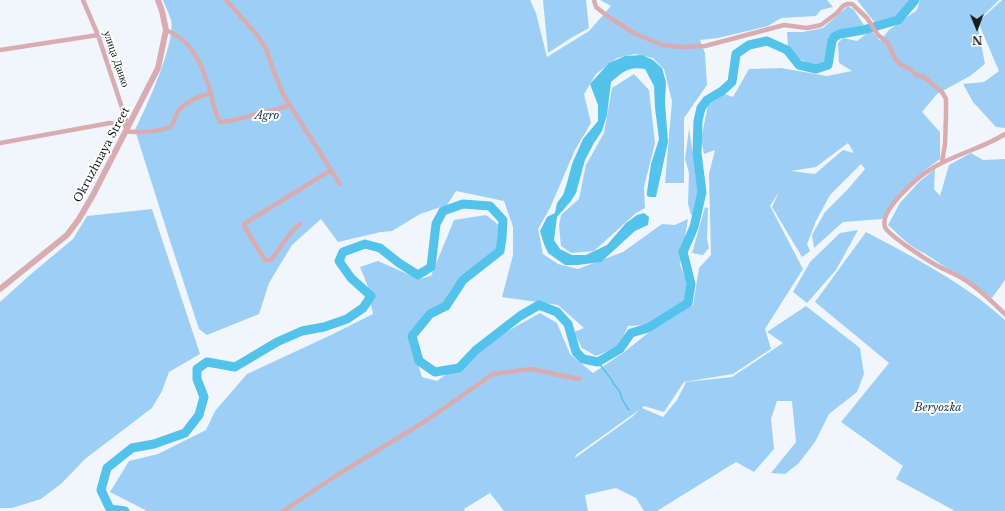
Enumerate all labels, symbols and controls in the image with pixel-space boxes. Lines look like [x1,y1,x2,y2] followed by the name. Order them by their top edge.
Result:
[957,8,997,48] north arrow
[100,29,132,89] street label: улица Данко
[972,33,983,47] text: N
[71,105,133,205] street label: Okruzhnaya Street
[255,109,279,123] park label: Agro
[914,401,962,415] park label: Beryozka

